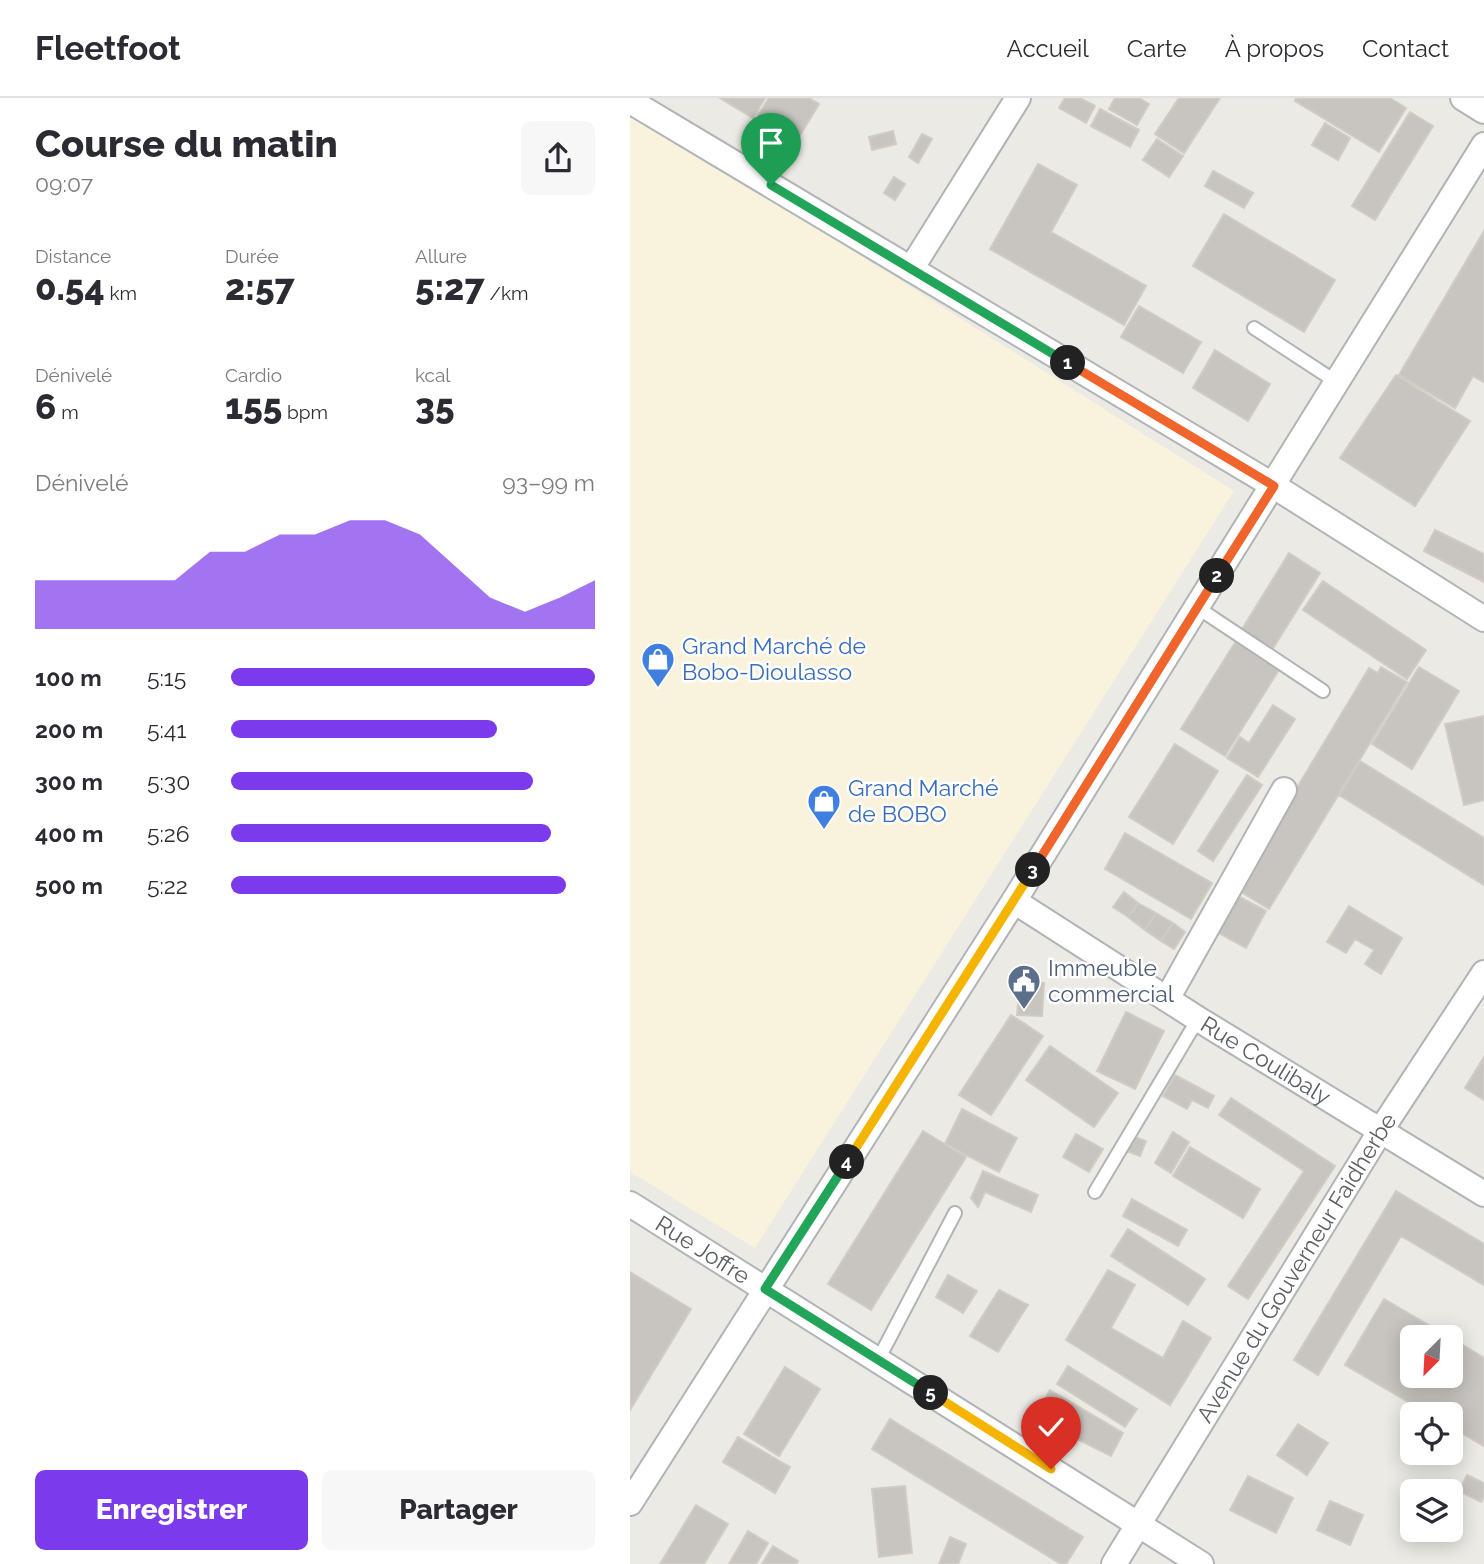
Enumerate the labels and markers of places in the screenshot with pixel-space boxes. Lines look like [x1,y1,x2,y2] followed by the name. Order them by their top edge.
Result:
[741,113,801,185] pin
[1050,345,1086,380] pin: 1
[1200,559,1234,594] pin: 2
[682,632,866,685] place label: Grand Marché de Bobo-Dioulasso
[639,640,677,689] shop icon: Grand Marché de Bobo-Dioulasso
[848,774,998,827] place label: Grand Marché de BOBO
[805,782,843,831] shop icon: Grand Marché de BOBO
[1016,852,1050,888] pin: 3
[1048,954,1175,1007] place label: Immeuble commercial
[1005,962,1043,1011] public building icon: Immeuble commercial
[830,1144,864,1180] pin: 4
[914,1376,948,1410] pin: 5
[1021,1397,1081,1469] pin

